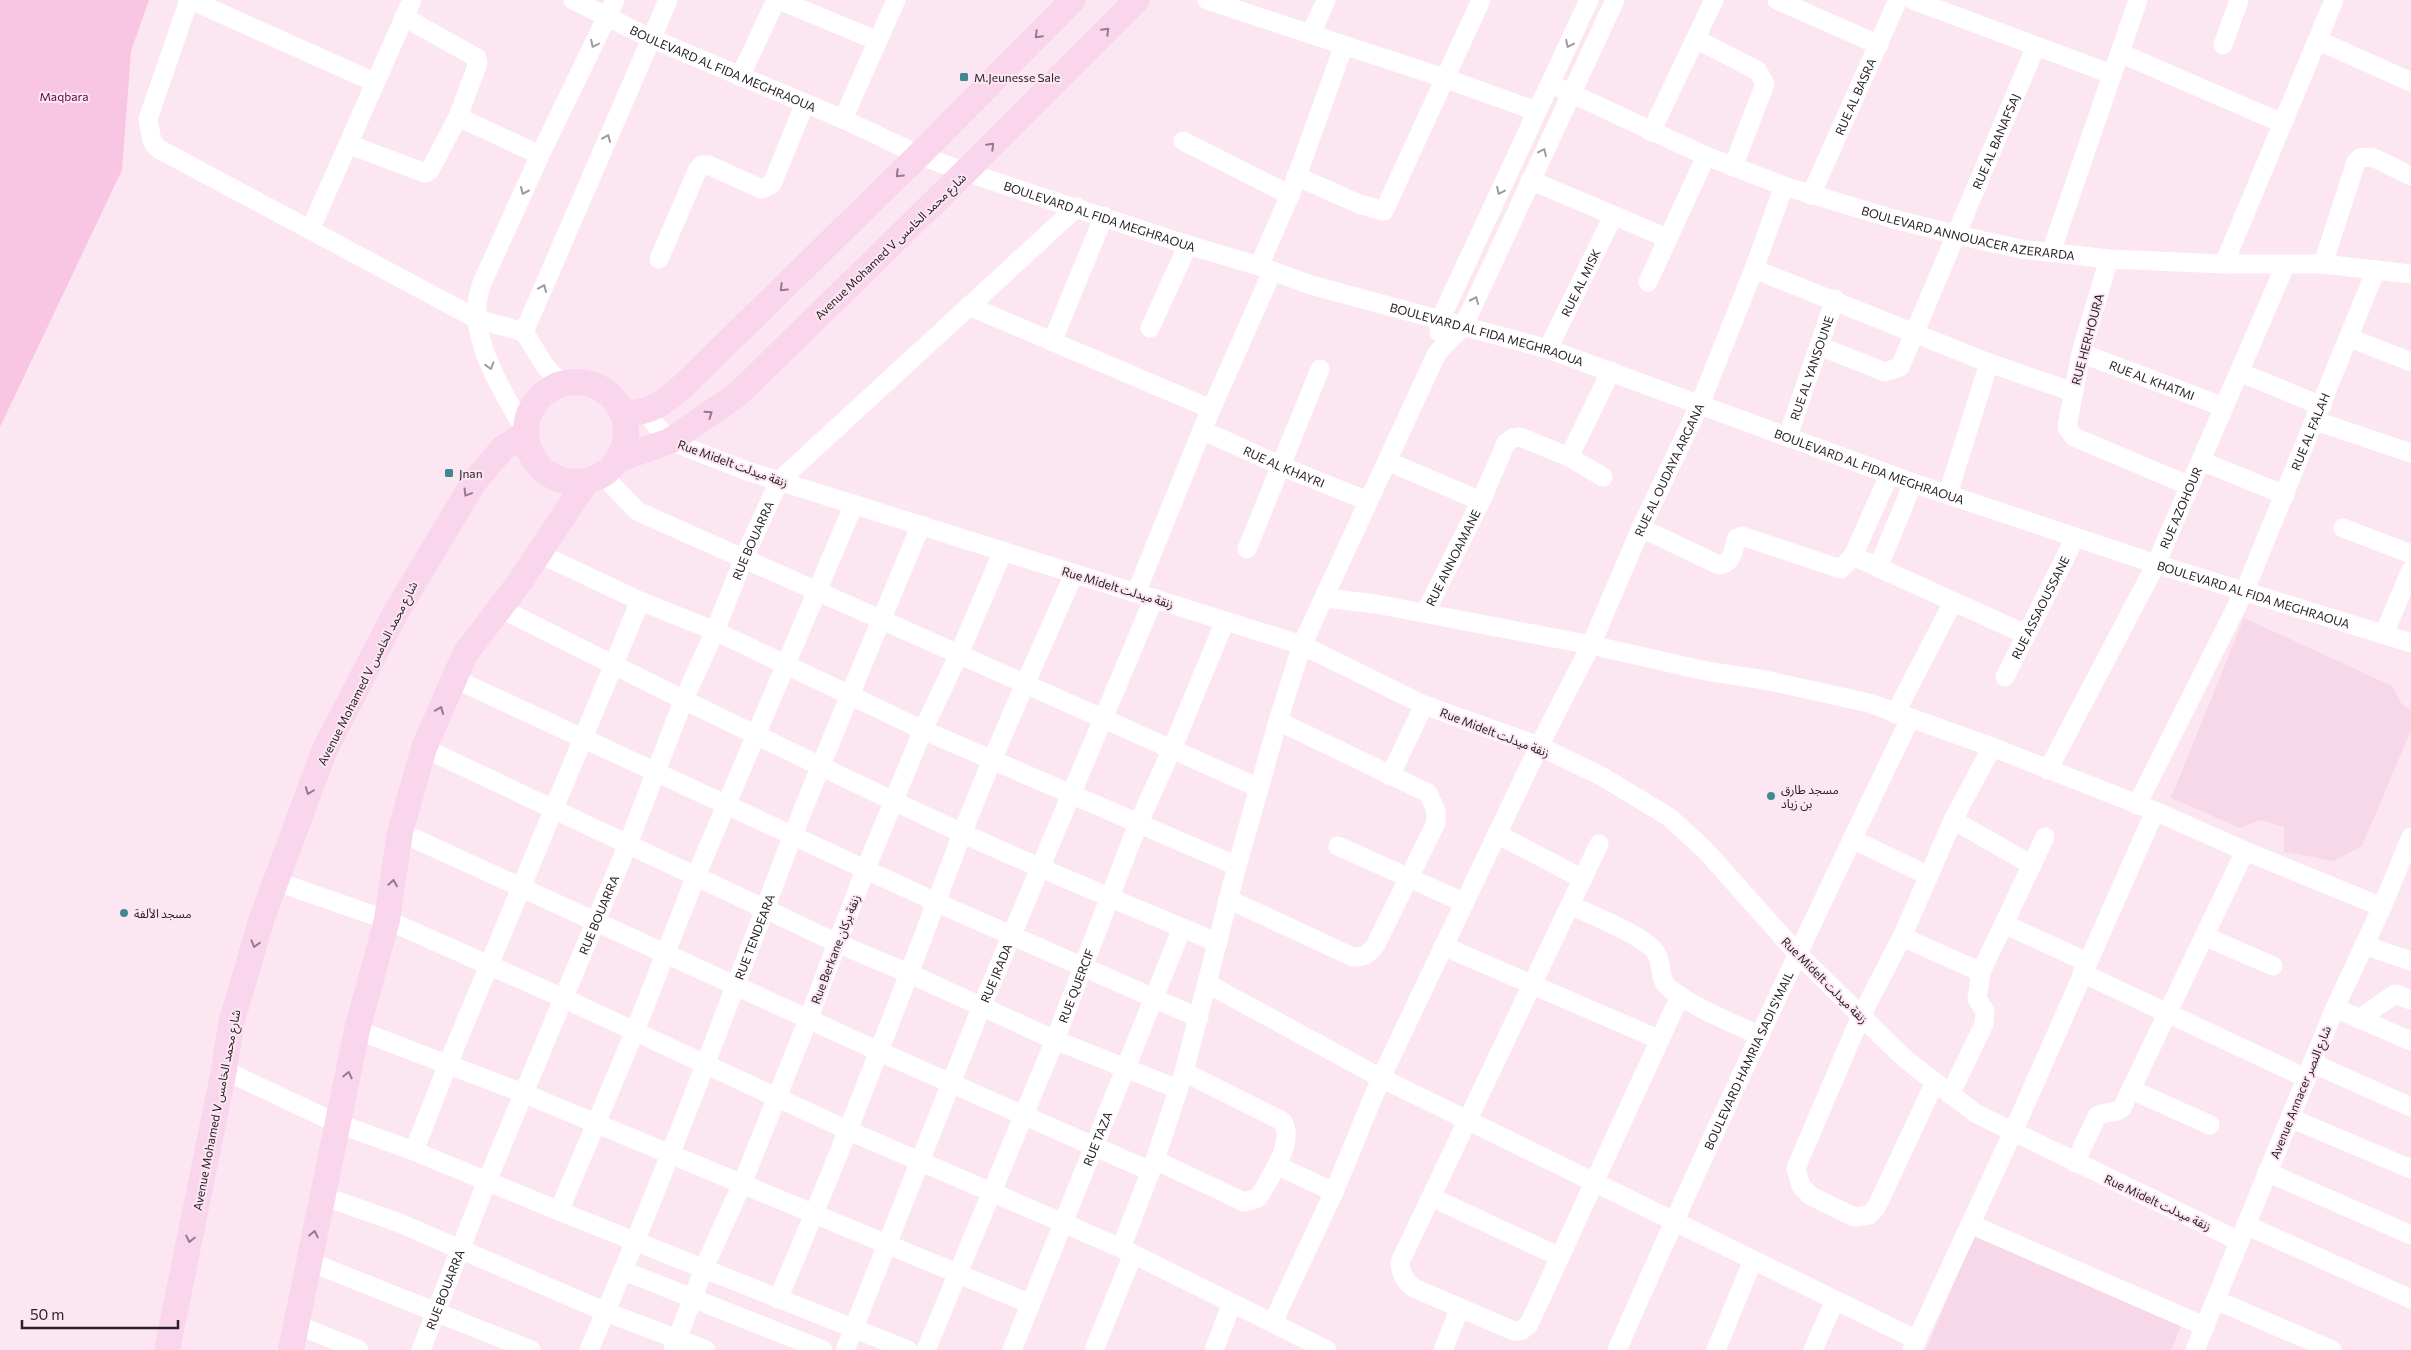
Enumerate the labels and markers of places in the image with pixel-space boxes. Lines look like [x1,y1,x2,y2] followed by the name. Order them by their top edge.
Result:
[974,70,1060,85] place label: M.Jeunesse Sale
[958,71,970,83] marker: M.Jeunesse Sale
[459,466,483,481] place label: Jnan
[443,467,455,479] marker: Jnan
[1781,782,1839,811] place label: مسجد طارق بن زياد
[1765,790,1777,802] marker: مسجد طارق بن زياد
[134,906,192,921] place label: مسجد الألفة
[118,907,130,919] marker: مسجد الألفة

